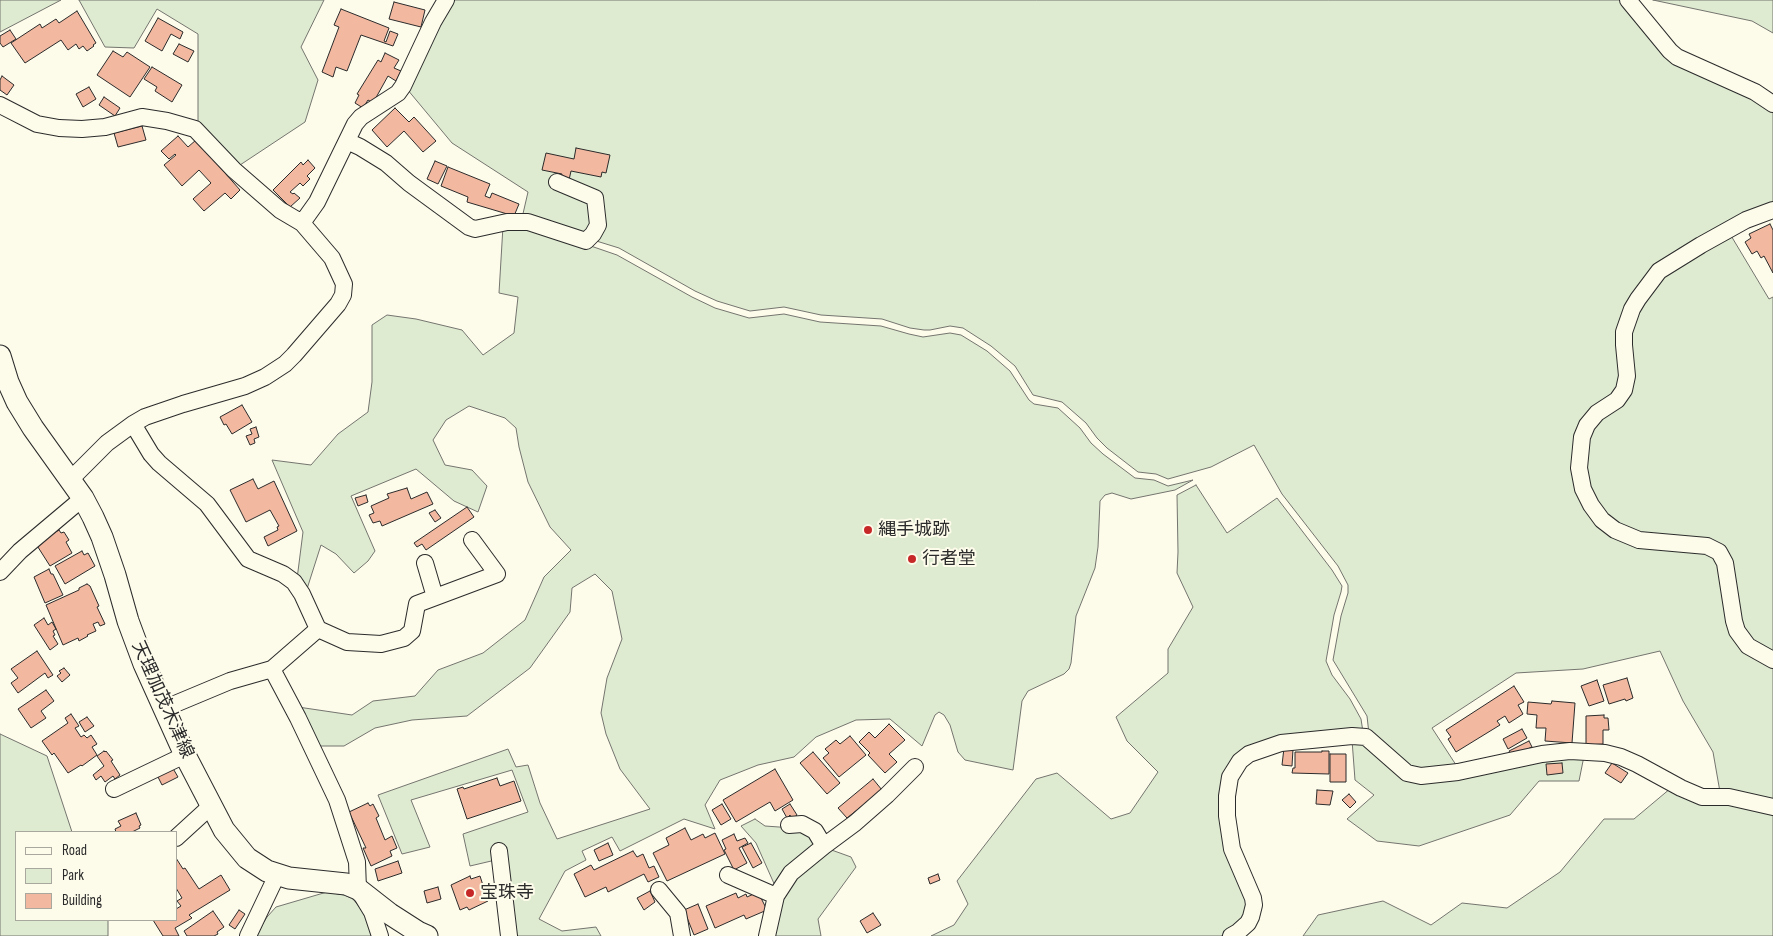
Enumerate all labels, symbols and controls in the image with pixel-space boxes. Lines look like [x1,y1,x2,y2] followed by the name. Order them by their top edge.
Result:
[878,519,950,541] place label: 縄手城跡
[862,524,874,536] marker: 縄手城跡
[922,548,976,570] place label: 行者堂
[906,553,918,565] marker: 行者堂
[127,638,197,762] street label: 天理加茂木津線
[15,831,178,921] legend
[62,841,87,860] text: Road
[62,866,84,885] text: Park
[480,882,534,904] place label: 宝珠寺
[464,887,476,899] marker: 宝珠寺
[62,891,102,910] text: Building

